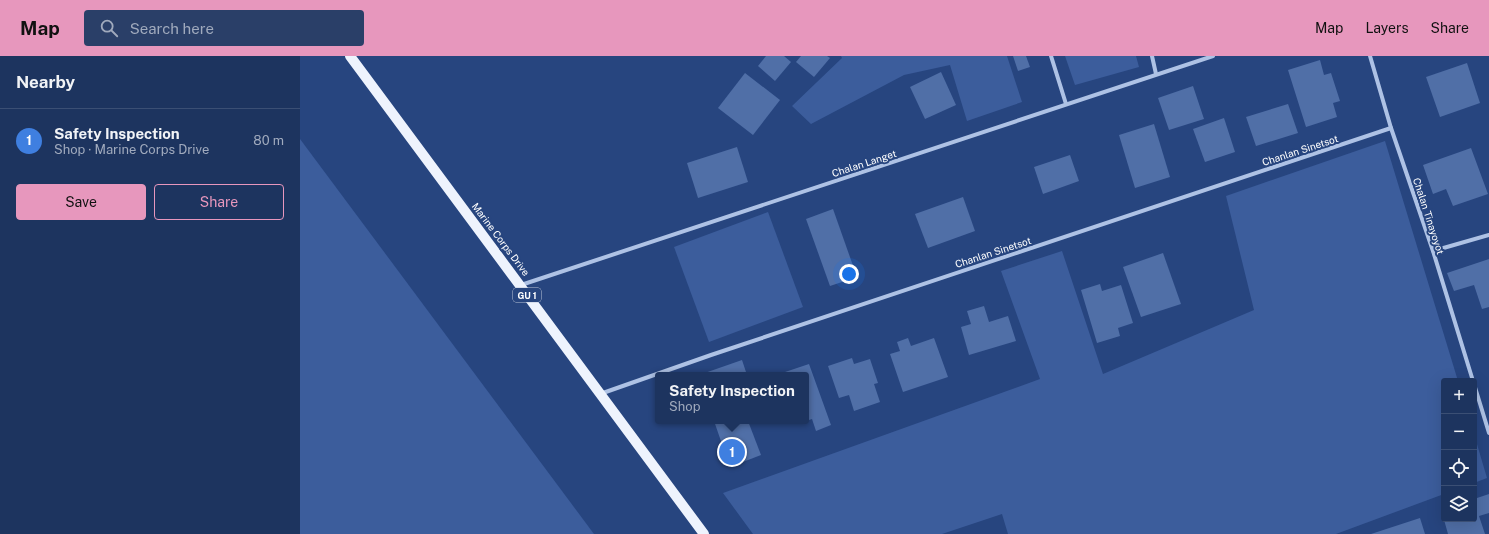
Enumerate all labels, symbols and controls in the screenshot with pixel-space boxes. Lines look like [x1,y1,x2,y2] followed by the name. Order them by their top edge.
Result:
[84,10,364,46] search box
[20,17,60,39] text: Map
[98,17,120,39] icon: search
[130,20,214,37] text: Search here
[1315,20,1343,36] text: Map
[1365,20,1409,36] text: Layers
[1431,20,1469,36] text: Share
[16,72,75,92] text: Nearby
[54,125,180,142] text: Safety Inspection
[1260,132,1340,168] street label: Chanlan Sinetsot
[26,133,32,148] text: 1
[253,133,284,148] text: 80 m
[54,142,209,157] text: Shop · Marine Corps Drive
[830,147,898,179] street label: Chalan Langet
[1411,176,1447,256] street label: Chalan Tinayoyot
[16,184,146,220] button: Save
[154,184,284,220] button: Share
[470,200,533,278] street label: Marine Corps Drive
[953,234,1033,270] street label: Chanlan Sinetsot
[839,264,859,284] your location
[513,288,541,302] road number: GU 1
[655,372,809,424] popup
[1441,378,1477,522] map controls
[1441,378,1477,414] button: +
[669,382,795,399] text: Safety Inspection
[669,399,700,414] text: Shop
[1441,414,1477,450] button: −
[719,437,745,467] pin: 1
[1441,450,1477,486] button: locate
[1441,486,1477,522] button: layers

